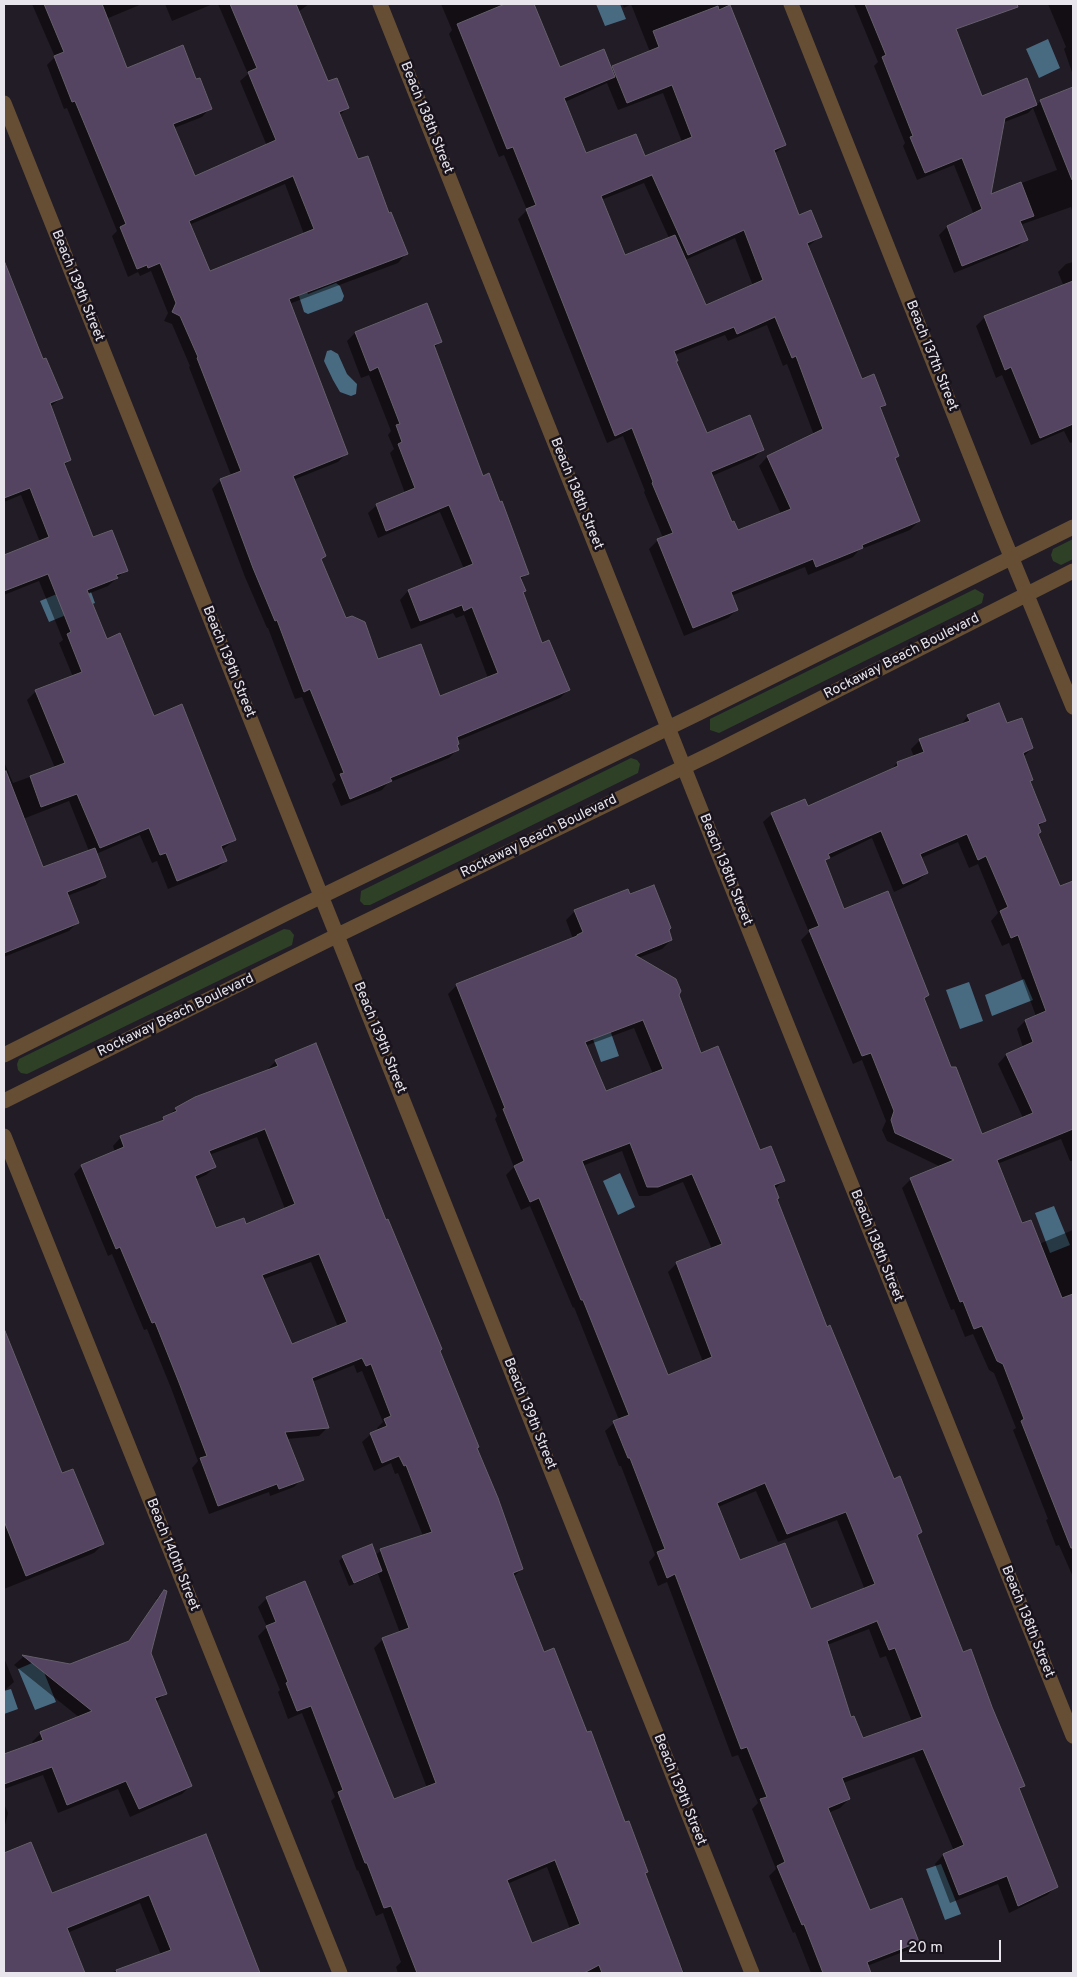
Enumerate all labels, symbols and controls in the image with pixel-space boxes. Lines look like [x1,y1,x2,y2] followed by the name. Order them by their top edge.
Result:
[396,60,456,176] street label: Beach 138th Street
[47,228,107,344] street label: Beach 139th Street
[901,298,961,414] street label: Beach 137th Street
[546,436,606,552] street label: Beach 138th Street
[198,604,258,720] street label: Beach 139th Street
[822,610,982,704] street label: Rockaway Beach Boulevard
[458,792,620,882] street label: Rockaway Beach Boulevard
[695,812,755,928] street label: Beach 138th Street
[95,971,257,1061] street label: Rockaway Beach Boulevard
[349,980,409,1096] street label: Beach 139th Street
[846,1188,906,1304] street label: Beach 138th Street
[499,1356,559,1472] street label: Beach 139th Street
[142,1496,202,1614] street label: Beach 140th Street
[997,1564,1057,1680] street label: Beach 138th Street
[649,1732,709,1848] street label: Beach 139th Street
[902,1930,1003,1962] scale bar
[908,1939,943,1958] text: 20 m

